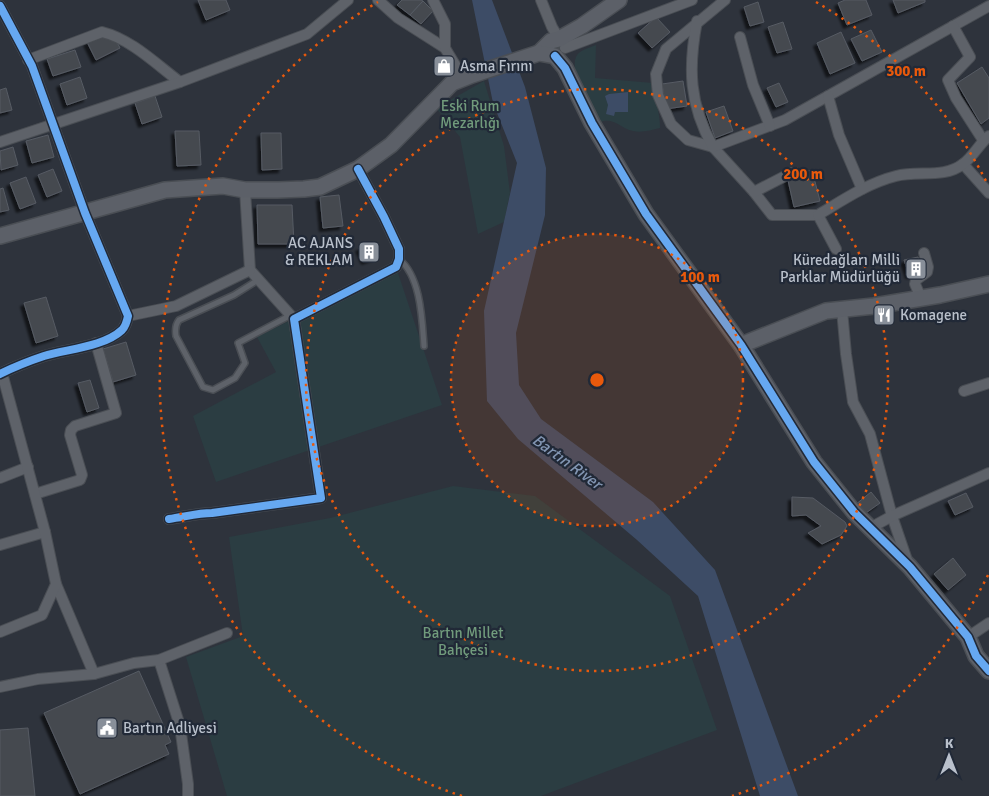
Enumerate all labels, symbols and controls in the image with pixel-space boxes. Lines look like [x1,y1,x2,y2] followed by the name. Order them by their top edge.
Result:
[432,54,456,78] shop icon: Asma Fırını
[460,57,533,75] place label: Asma Fırını
[886,62,926,80] text: 300 m
[440,97,500,132] park label: Eski Rum Mezarlığı
[783,165,823,183] text: 200 m
[285,234,353,269] place label: AC AJANS & REKLAM
[357,240,381,264] building icon: AC AJANS & REKLAM
[780,251,900,286] place label: Küredağları Milli Parklar Müdürlüğü
[904,257,928,281] building icon: Küredağları Milli Parklar Müdürlüğü
[680,268,720,286] text: 100 m
[872,303,896,327] restaurant icon: Komagene
[900,306,967,324] place label: Komagene
[588,371,606,389] centre of rings
[528,430,607,495] water label: Bartın River
[423,624,503,659] park label: Bartın Millet Bahçesi
[95,716,119,740] public building icon: Bartın Adliyesi
[123,719,217,737] place label: Bartın Adliyesi
[924,731,974,781] north arrow
[945,735,954,752] text: K

